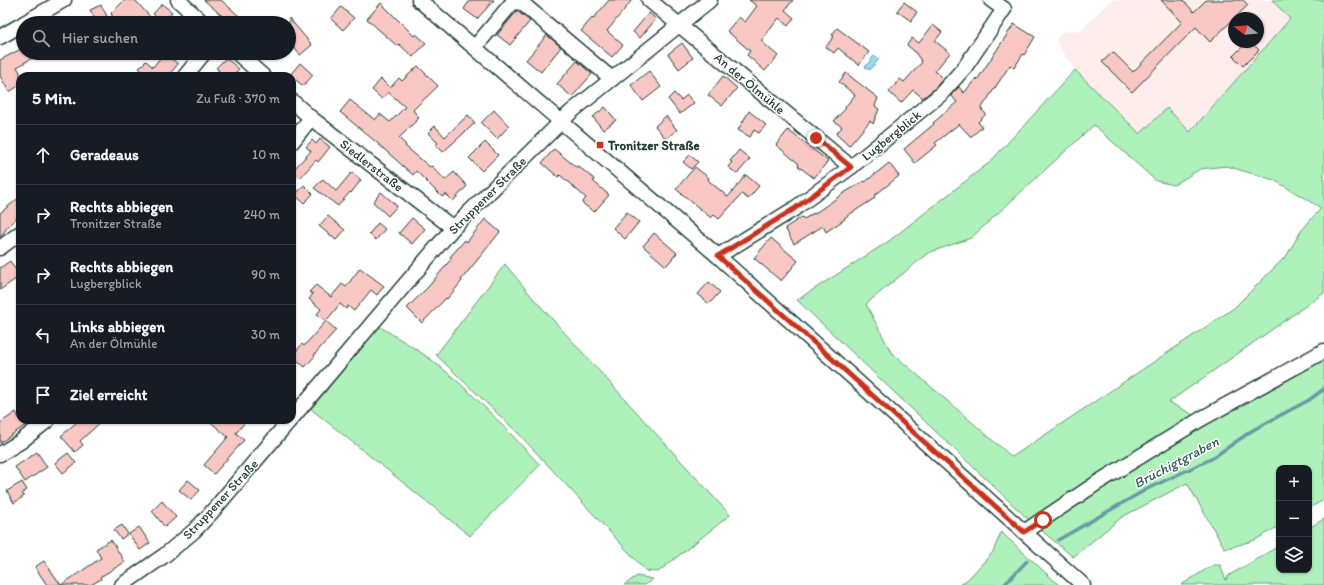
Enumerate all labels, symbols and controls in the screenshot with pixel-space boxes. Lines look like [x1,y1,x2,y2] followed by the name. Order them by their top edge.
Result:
[1228,12,1264,48] north arrow
[16,16,296,60] search box
[30,27,52,49] icon: search
[62,29,138,47] text: Hier suchen
[711,50,788,117] street label: An der Ölmühle
[32,88,76,108] text: 5 Min.
[196,91,280,106] text: Zu Fuß · 370 m
[859,107,924,164] street label: Lugbergblick
[807,129,825,147] route end
[337,136,406,195] street label: Siedlerstraße
[607,138,700,153] place label: Tronitzer Straße
[595,140,605,150] marker: Tronitzer Straße
[32,144,54,166] icon: ahead
[70,146,139,164] text: Geradeaus
[252,147,280,162] text: 10 m
[445,153,529,237] street label: Struppener Straße
[70,198,173,216] text: Rechts abbiegen
[32,204,54,226] icon: right
[243,207,280,222] text: 240 m
[70,216,162,231] text: Tronitzer Straße
[70,258,173,276] text: Rechts abbiegen
[32,264,54,286] icon: right
[251,267,280,282] text: 90 m
[70,276,142,291] text: Lugbergblick
[70,318,165,336] text: Links abbiegen
[32,324,54,346] icon: left
[251,327,280,342] text: 30 m
[70,336,157,351] text: An der Ölmühle
[32,384,54,406] icon: arrive
[70,386,147,404] text: Ziel erreicht
[1131,432,1223,492] water label: Brüchigtgraben
[180,456,261,542] street label: Struppener Straße
[1276,465,1312,573] map controls
[1276,465,1312,501] button: +
[1276,501,1312,537] button: −
[1034,511,1052,529] route start
[1276,537,1312,573] button: layers

